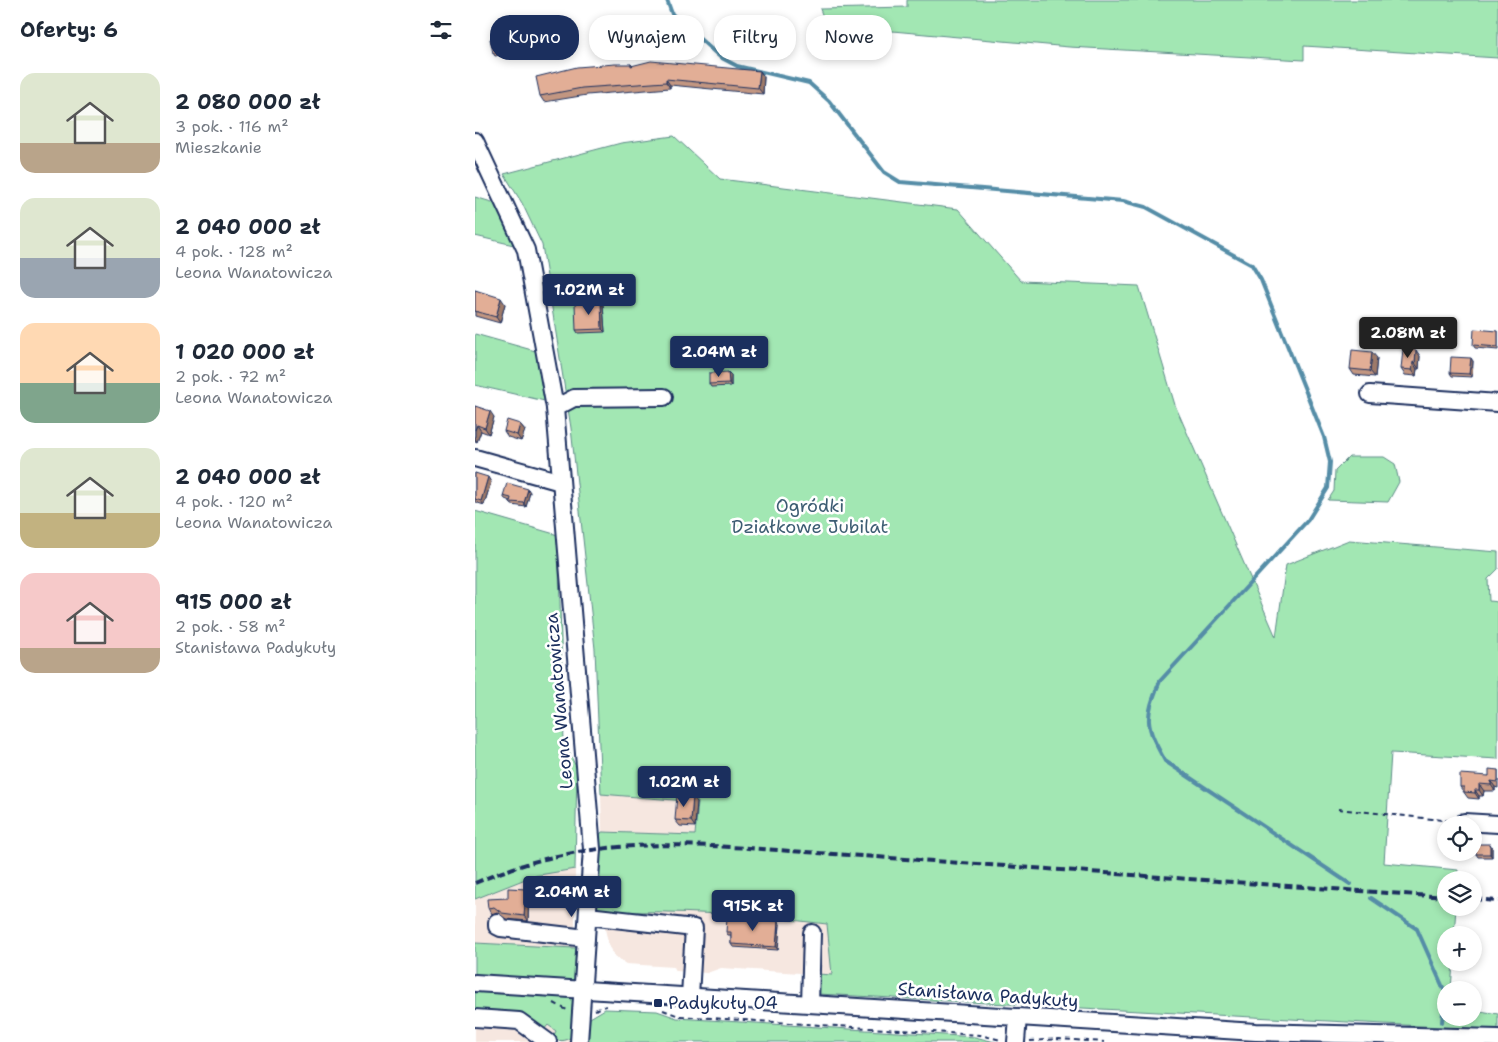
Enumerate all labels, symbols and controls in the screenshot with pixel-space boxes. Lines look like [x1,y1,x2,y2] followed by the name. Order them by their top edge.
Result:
[490,15,579,60] chip: Kupno
[589,15,704,60] chip: Wynajem
[714,15,796,60] chip: Filtry
[806,15,892,60] chip: Nowe
[20,16,118,44] text: Oferty: 6
[427,16,455,44] icon: filters
[175,88,321,116] text: 2 080 000 zł
[60,93,120,153] icon: home
[175,116,289,137] text: 3 pok. · 116 m²
[175,137,262,158] text: Mieszkanie
[175,213,321,241] text: 2 040 000 zł
[60,218,120,278] icon: home
[175,241,293,262] text: 4 pok. · 128 m²
[175,262,332,283] text: Leona Wanatowicza
[537,274,641,316] pin: 1.02M zł
[554,279,624,300] text: 1.02M zł
[1356,316,1460,359] pin: 2.08M zł
[1370,322,1446,343] text: 2.08M zł
[667,336,771,378] pin: 2.04M zł
[175,338,314,366] text: 1 020 000 zł
[681,341,757,362] text: 2.04M zł
[60,343,120,403] icon: home
[175,366,286,387] text: 2 pok. · 72 m²
[175,387,332,408] text: Leona Wanatowicza
[175,463,321,491] text: 2 040 000 zł
[60,468,120,528] icon: home
[175,491,293,512] text: 4 pok. · 120 m²
[732,494,889,539] park label: Ogródki Działkowe Jubilat
[175,512,332,533] text: Leona Wanatowicza
[175,588,291,616] text: 915 000 zł
[60,593,120,653] icon: home
[539,612,579,790] street label: Leona Wanatowicza
[175,616,286,637] text: 2 pok. · 58 m²
[175,637,336,658] text: Stanisława Padykuły
[632,766,736,808] pin: 1.02M zł
[649,771,719,792] text: 1.02M zł
[1437,816,1482,1026] map controls
[1437,816,1482,861] button: locate
[1437,871,1482,916] button: layers
[520,876,624,918] pin: 2.04M zł
[534,881,610,902] text: 2.04M zł
[707,890,799,932] pin: 915K zł
[723,895,783,916] text: 915K zł
[1437,926,1482,971] button: +
[897,977,1079,1013] street label: Stanisława Padykuły
[1437,981,1482,1026] button: −
[668,991,778,1015] place label: Padykuły 04
[652,997,664,1009] marker: Padykuły 04

